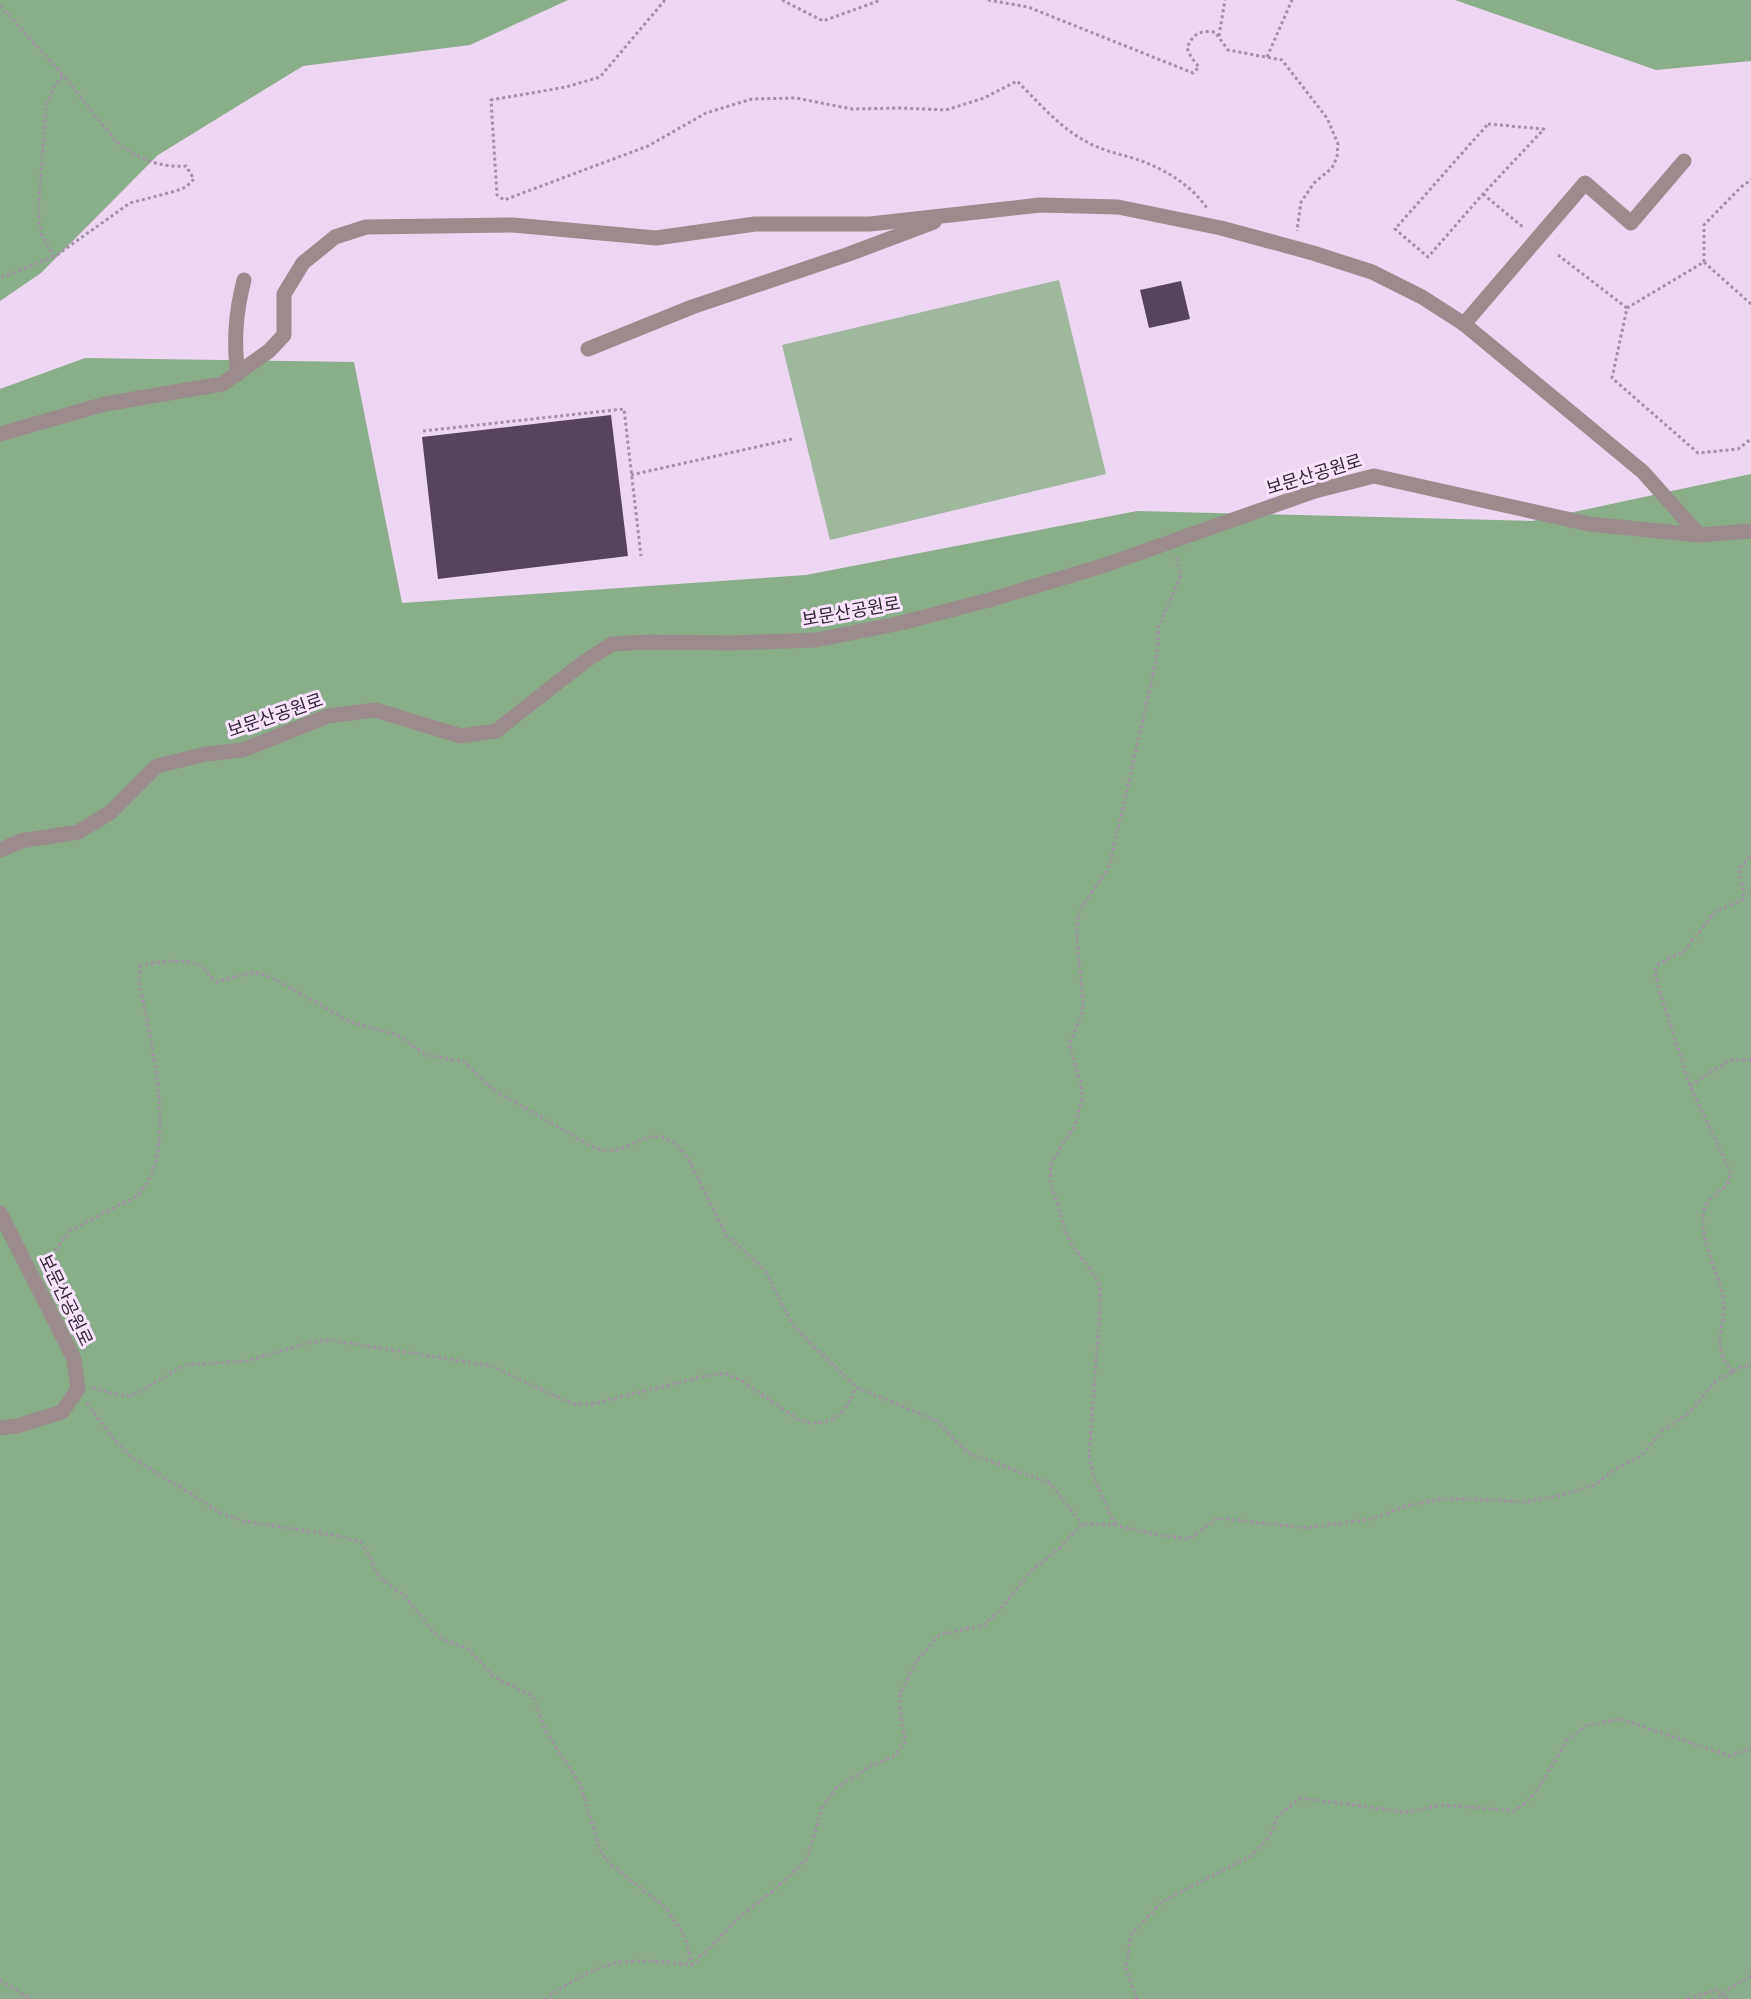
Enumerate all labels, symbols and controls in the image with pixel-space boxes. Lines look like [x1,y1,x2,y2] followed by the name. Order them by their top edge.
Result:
[1263,449,1365,499] street label: 보문산공원로
[800,592,902,630] street label: 보문산공원로
[225,689,325,741] street label: 보문산공원로
[35,1251,97,1349] street label: 보문산공원로

